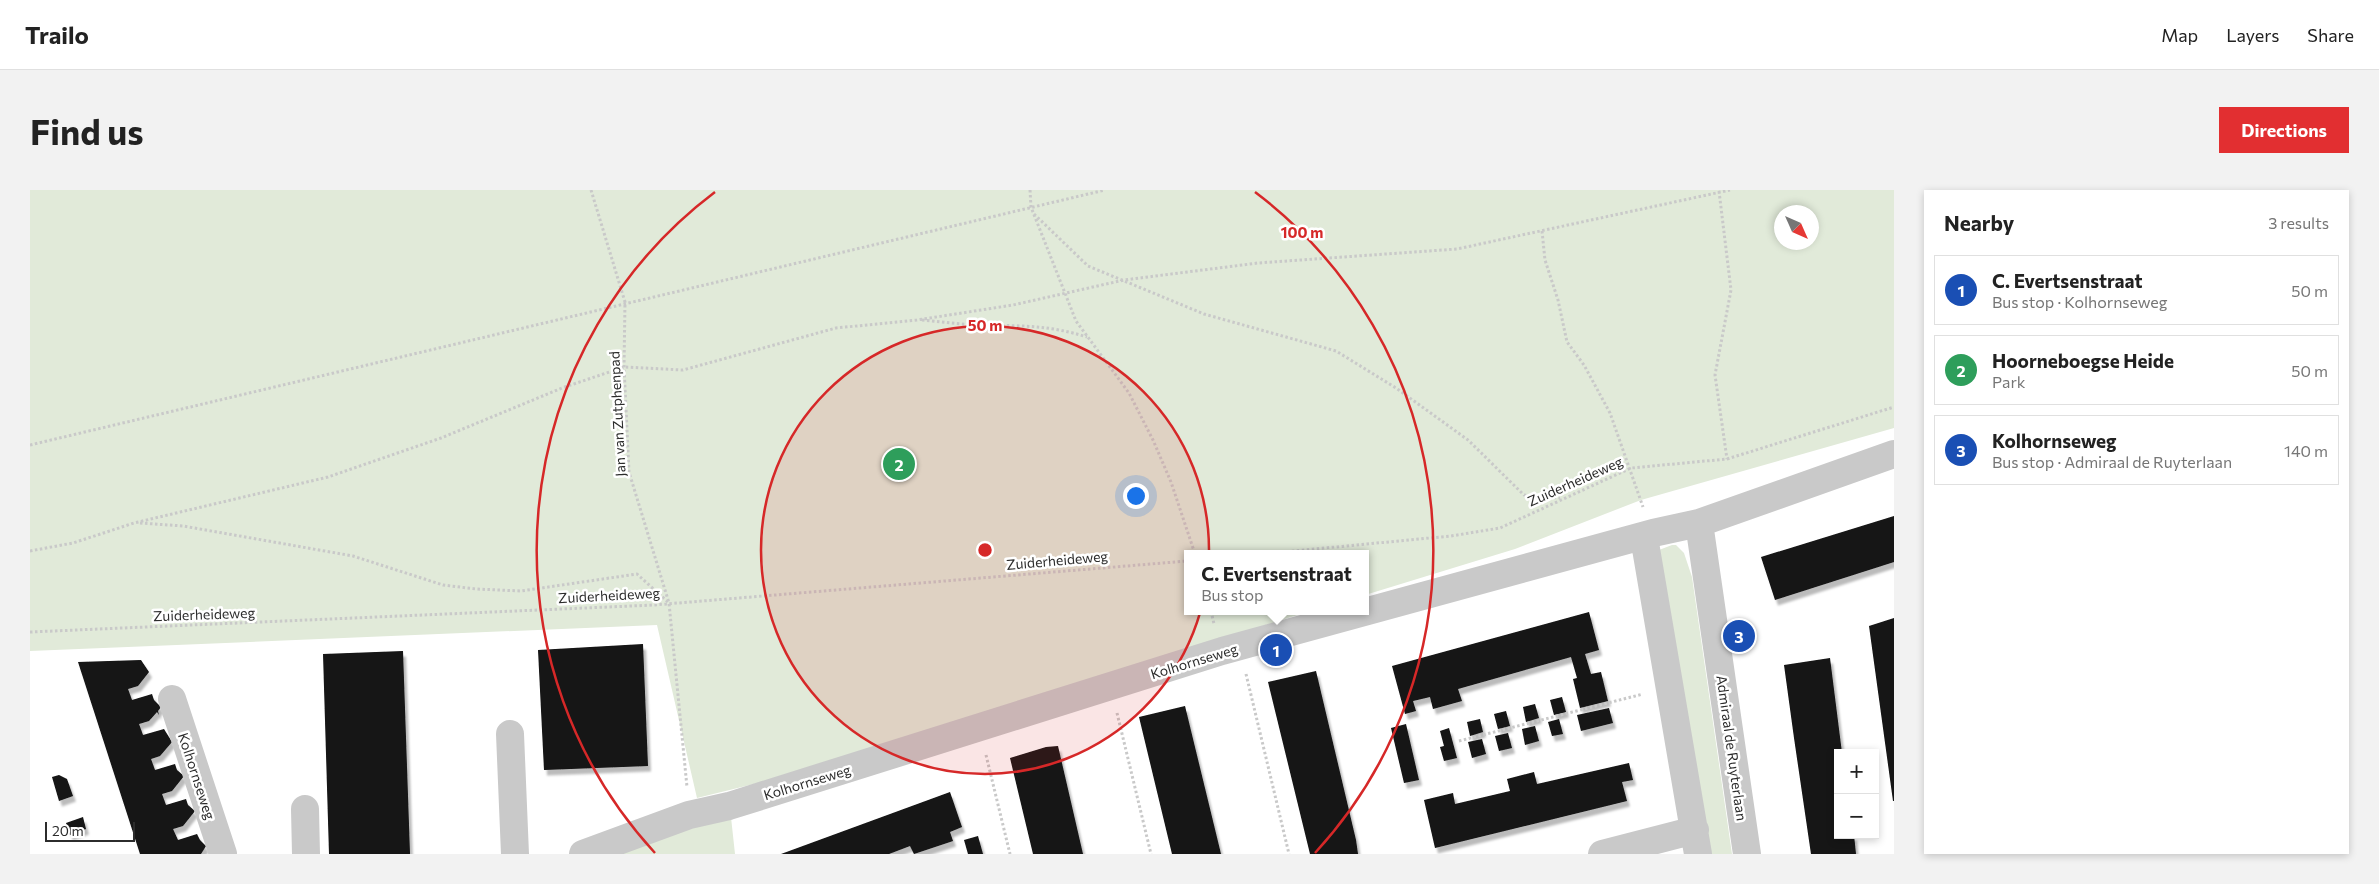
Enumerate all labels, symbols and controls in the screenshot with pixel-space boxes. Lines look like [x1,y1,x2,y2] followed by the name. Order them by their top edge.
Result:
[25,20,89,49] text: Trailo
[2161,24,2198,46] text: Map
[2226,24,2279,46] text: Layers
[2307,24,2354,46] text: Share
[2219,107,2349,153] button: Directions
[30,109,144,152] text: Find us
[1774,205,1819,250] north arrow
[1944,210,2014,235] text: Nearby
[2268,213,2329,232] text: 3 results
[1281,223,1323,241] text: 100 m
[1992,269,2143,292] text: C. Evertsenstraat
[1957,281,1965,300] text: 1
[2291,281,2328,300] text: 50 m
[1992,292,2167,311] text: Bus stop · Kolhornseweg
[968,316,1002,334] text: 50 m
[1992,349,2174,372] text: Hoorneboegse Heide
[605,351,629,477] street label: Jan van Zutphenpad
[1956,361,1966,380] text: 2
[2291,361,2328,380] text: 50 m
[1992,372,2025,391] text: Park
[1992,429,2117,452] text: Kolhornseweg
[1956,441,1966,460] text: 3
[2284,441,2328,460] text: 140 m
[883,445,915,483] pin: 2
[1525,452,1625,510] street label: Zuiderheideweg
[1992,452,2232,471] text: Bus stop · Admiraal de Ruyterlaan
[1123,483,1149,509] your location
[976,541,994,559] centre of rings
[1005,547,1109,573] street label: Zuiderheideweg
[1184,550,1369,615] popup
[1201,562,1352,585] text: C. Evertsenstraat
[558,584,661,606] street label: Zuiderheideweg
[1201,585,1263,604] text: Bus stop
[153,604,256,624] street label: Zuiderheideweg
[1723,617,1755,655] pin: 3
[1260,631,1292,669] pin: 1
[1148,640,1240,682] street label: Kolhornseweg
[1713,674,1751,822] street label: Admiraal de Ruyterlaan
[175,730,219,822] street label: Kolhornseweg
[1834,749,1879,839] map controls
[1834,749,1879,794] button: +
[761,761,853,803] street label: Kolhornseweg
[1834,794,1879,839] button: −
[45,819,135,842] scale bar
[52,822,84,839] text: 20 m

